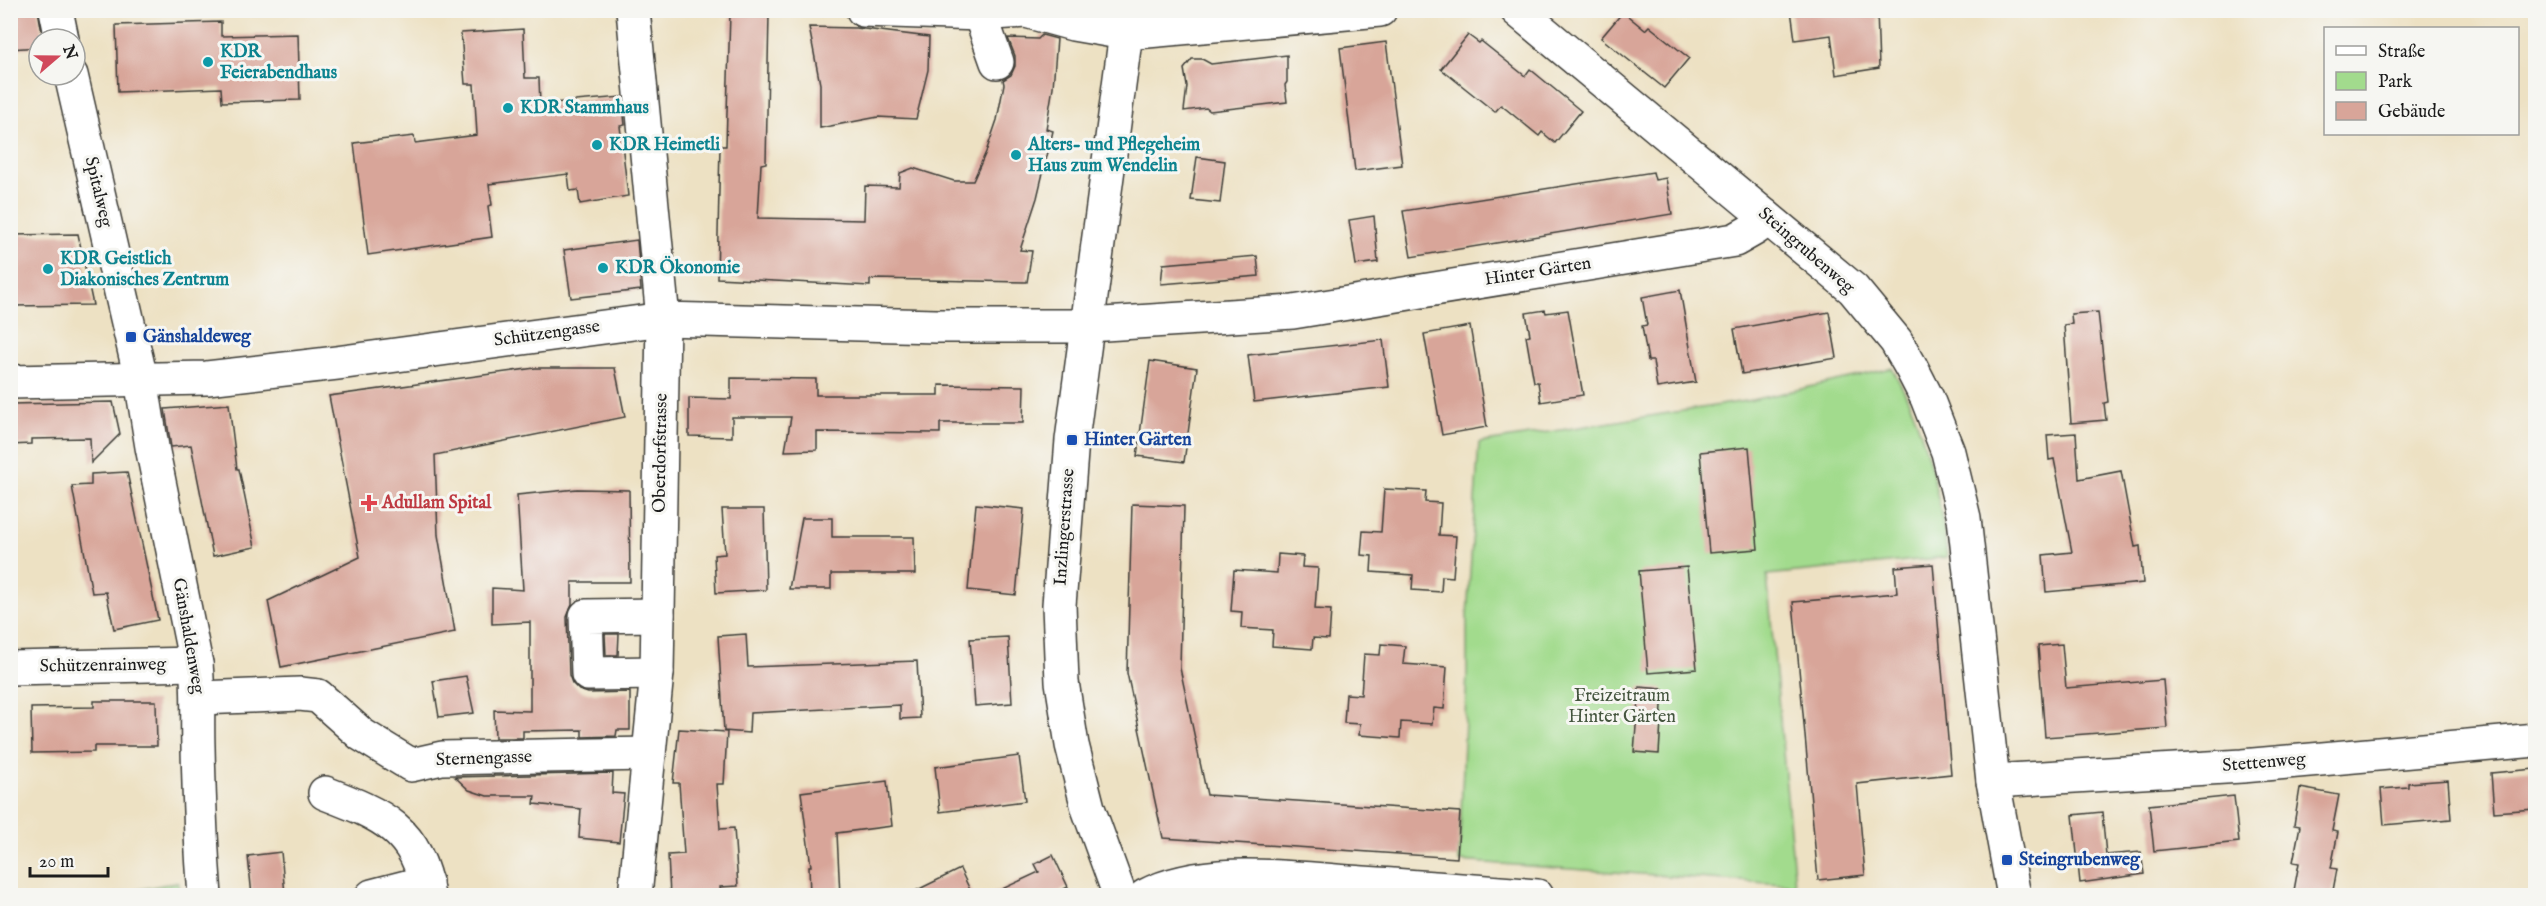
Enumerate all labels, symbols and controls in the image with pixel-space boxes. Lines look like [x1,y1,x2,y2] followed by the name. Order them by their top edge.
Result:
[27,27,87,87] north arrow
[2324,27,2519,135] legend
[220,41,338,85] place label: KDR Feierabendhaus
[2378,41,2425,64] text: Straße
[57,42,81,63] text: N
[201,55,215,69] marker: KDR Feierabendhaus
[2378,71,2413,94] text: Park
[520,97,649,120] place label: KDR Stammhaus
[501,101,515,115] marker: KDR Stammhaus
[2378,101,2445,124] text: Gebäude
[609,134,720,157] place label: KDR Heimetli
[1027,134,1200,178] place label: Alters- und Pflegeheim Haus zum Wendelin
[590,138,604,152] marker: KDR Heimetli
[1009,148,1023,162] marker: Alters- und Pflegeheim Haus zum Wendelin
[79,154,117,230] street label: Spitalweg
[1753,203,1859,299] street label: Steingrubenweg
[60,248,229,292] place label: KDR Geistlich Diakonisches Zentrum
[1483,252,1593,292] street label: Hinter Gärten
[615,255,741,280] place label: KDR Ökonomie
[596,261,610,275] marker: KDR Ökonomie
[41,262,55,276] marker: KDR Geistlich Diakonisches Zentrum
[493,315,601,353] street label: Schützengasse
[143,326,252,349] place label: Gänshaldeweg
[124,330,138,344] marker: Gänshaldeweg
[648,393,674,513] street label: Oberdorfstrasse
[1084,429,1192,452] place label: Hinter Gärten
[1065,433,1079,447] marker: Hinter Gärten
[1049,468,1081,586] street label: Inzlingerstrasse
[381,492,492,515] place label: Adullam Spital
[360,494,378,512] marker: Adullam Spital
[166,576,210,696] street label: Gänshaldenweg
[40,653,167,679] street label: Schützenrainweg
[1568,685,1676,729] park label: Freizeitraum Hinter Gärten
[436,746,532,772] street label: Sternengasse
[2221,748,2307,778] street label: Stettenweg
[30,840,108,878] scale bar
[2019,849,2141,872] place label: Steingrubenweg
[39,851,74,874] text: 20 m
[2000,853,2014,867] marker: Steingrubenweg

